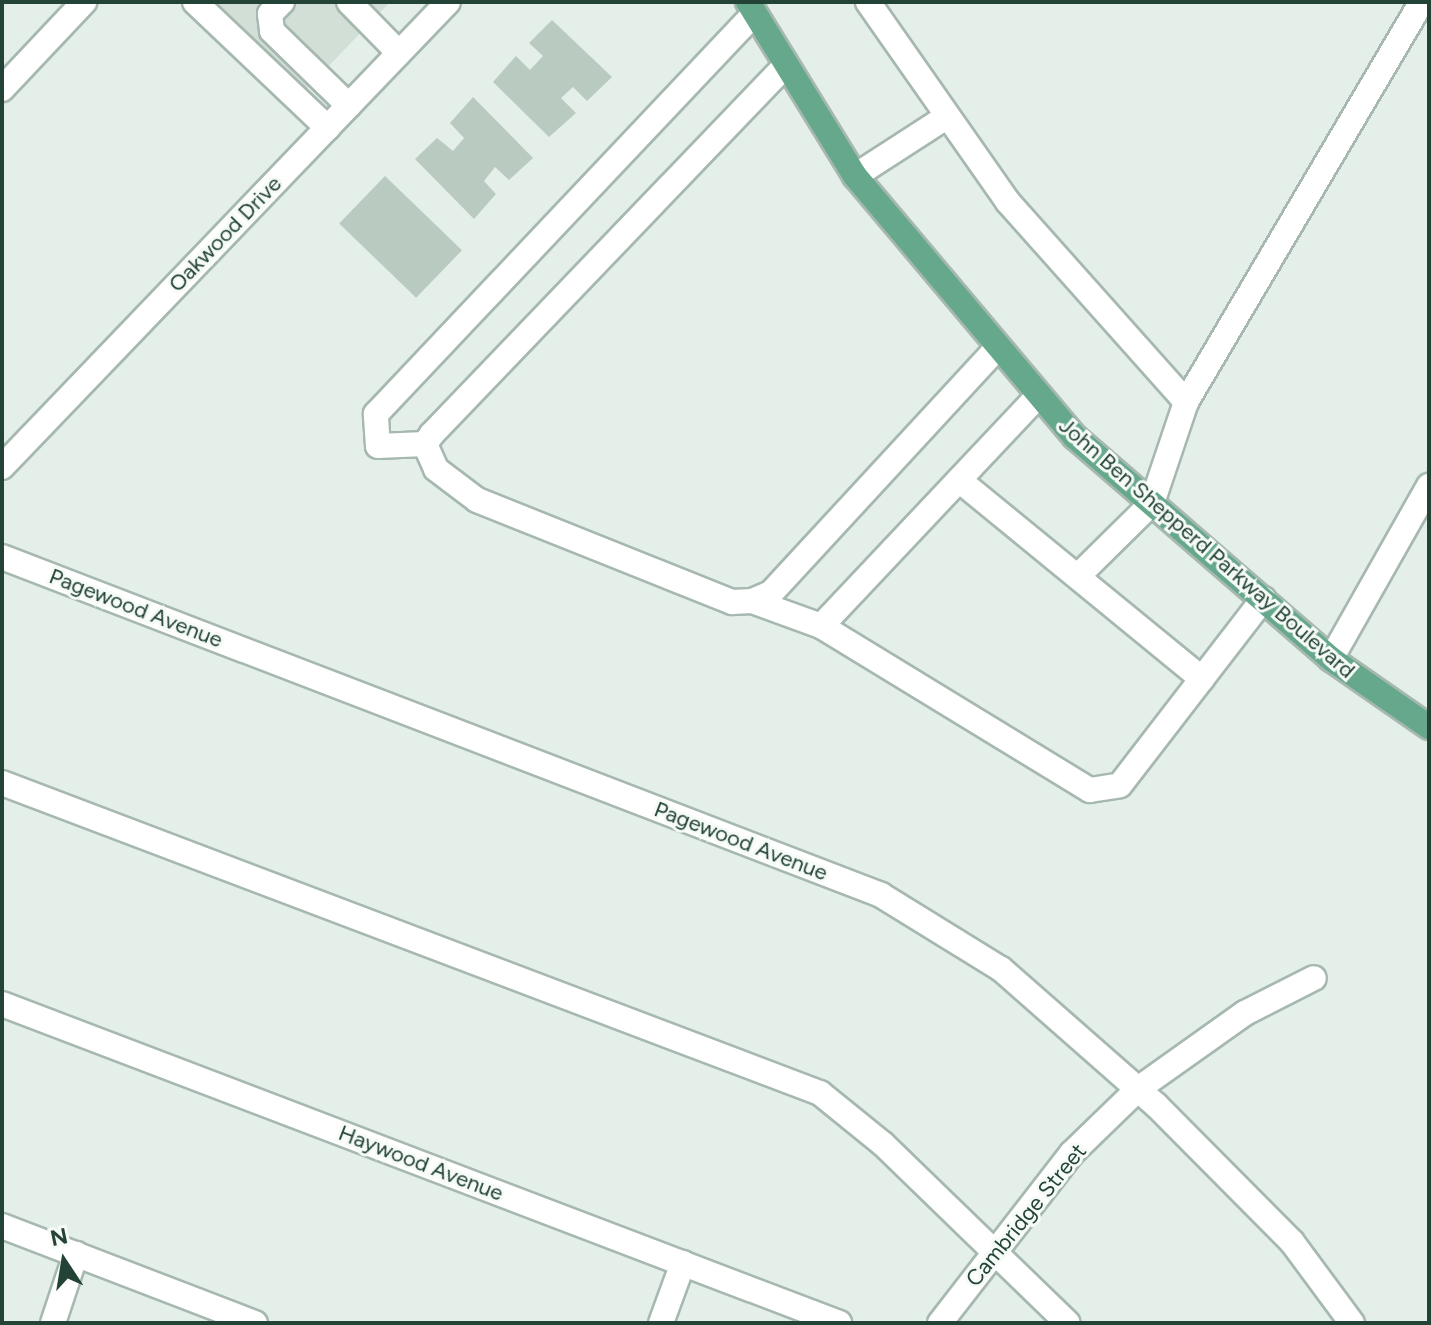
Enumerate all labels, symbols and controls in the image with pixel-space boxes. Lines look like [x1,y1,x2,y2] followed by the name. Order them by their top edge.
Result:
[163,171,287,297] street label: Oakwood Drive
[1054,412,1360,684] street label: John Ben Shepperd Parkway Boulevard
[46,563,226,653] street label: Pagewood Avenue
[651,796,831,886] street label: Pagewood Avenue
[335,1119,507,1207] street label: Haywood Avenue
[960,1138,1092,1292] street label: Cambridge Street
[24,1221,104,1301] north arrow
[48,1222,70,1252] text: N

